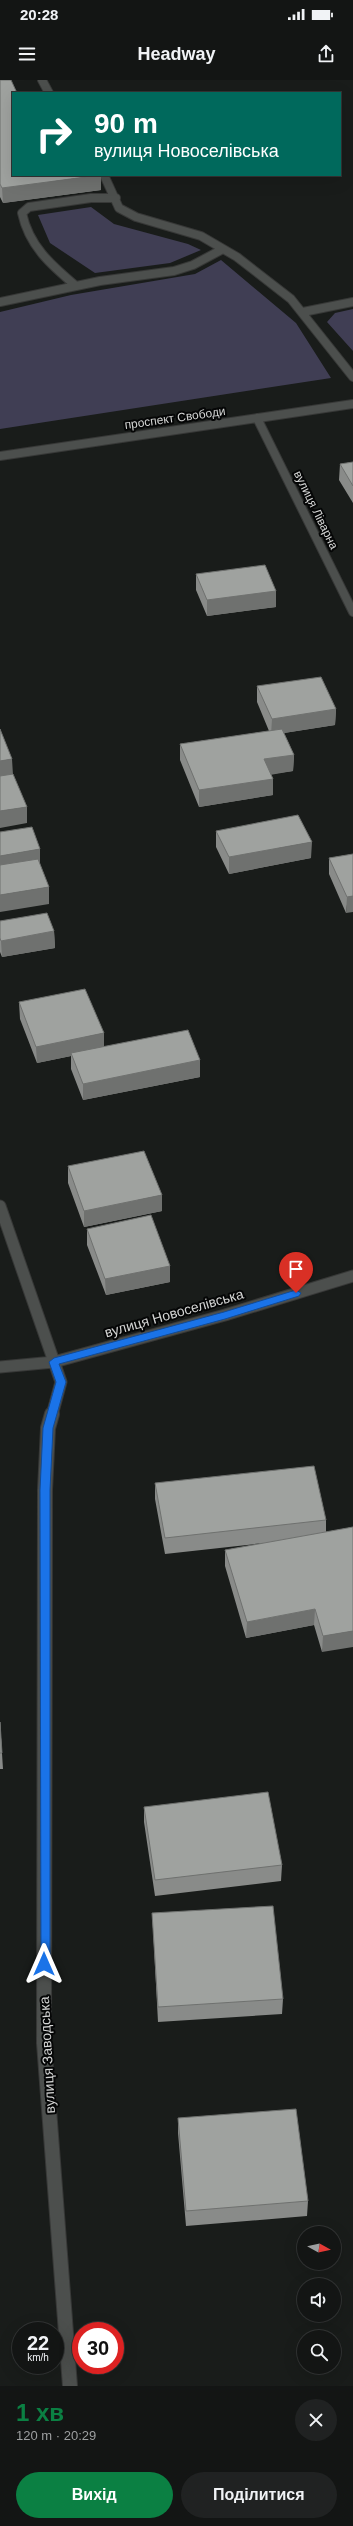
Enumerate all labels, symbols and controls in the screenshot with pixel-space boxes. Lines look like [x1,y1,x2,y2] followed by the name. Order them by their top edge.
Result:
[20,6,58,23] text: 20:28
[16,43,38,65] icon: menu
[315,43,337,65] icon: share
[137,44,216,64] text: Headway
[28,108,80,160] icon: right
[94,108,158,139] text: 90 m
[94,141,279,161] text: вулиця Новоселівська
[124,404,226,432] street label: проспект Свободи
[291,468,341,552] street label: вулиця Ліварна
[279,1252,313,1293] pin
[285,1258,307,1280] icon: arrive
[103,1285,245,1340] street label: вулиця Новоселівська
[23,1943,65,1985] position arrow
[36,1996,58,2114] street label: вулиця Заводська
[297,2226,341,2270] north arrow
[297,2226,341,2374] map controls
[297,2278,341,2322] button: sound
[72,2322,124,2374] speed limit sign: 30
[297,2330,341,2374] button: search
[27,2332,49,2354] text: 22
[27,2352,49,2363] text: km/h
[16,2399,64,2426] text: 1 хв
[295,2399,337,2441] button: close
[16,2428,96,2443] text: 120 m · 20:29
[16,2472,173,2518] button: Вихід
[181,2472,337,2518] button: Поділитися

